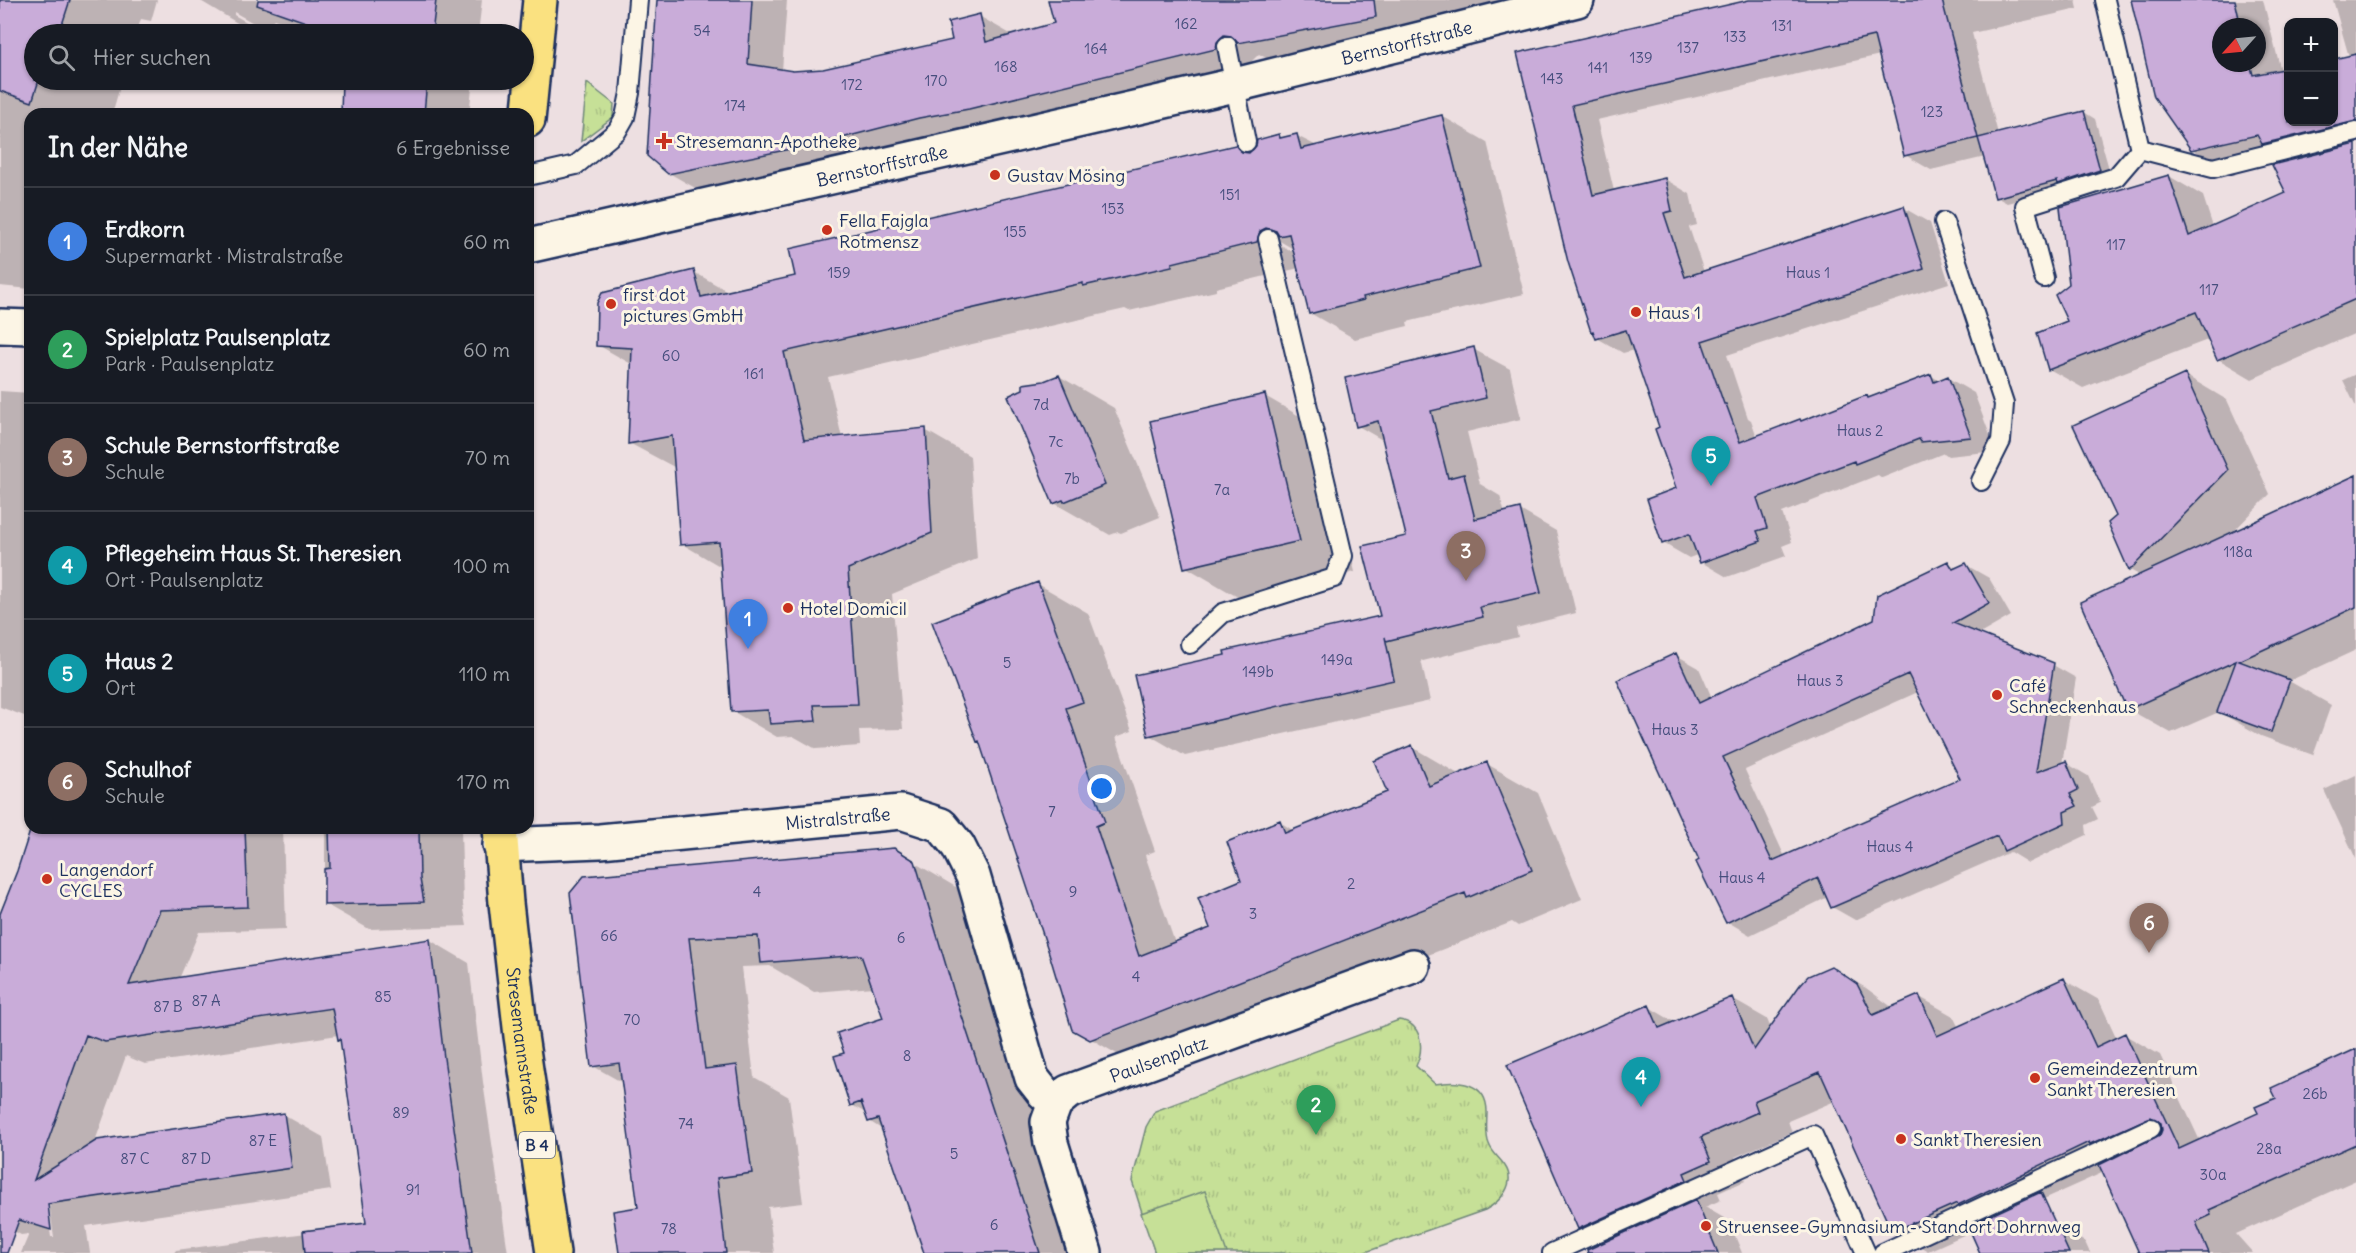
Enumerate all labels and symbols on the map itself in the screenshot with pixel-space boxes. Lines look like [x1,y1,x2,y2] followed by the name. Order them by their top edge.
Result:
[1175,14,1197,33] house number: 162
[1339,15,1475,70] street label: Bernstorffstraße
[1772,16,1792,35] house number: 131
[2212,18,2266,72] north arrow
[693,21,711,40] house number: 54
[1724,27,1747,46] house number: 133
[1677,38,1699,57] house number: 137
[1084,39,1108,58] house number: 164
[1629,48,1653,67] house number: 139
[994,57,1018,76] house number: 168
[1588,58,1608,77] house number: 141
[1540,69,1564,88] house number: 143
[924,71,948,90] house number: 170
[841,75,863,94] house number: 172
[724,96,746,115] house number: 174
[1921,102,1943,121] house number: 123
[676,130,857,153] place label: Stresemann-Apotheke
[657,134,671,148] marker: Stresemann-Apotheke
[814,139,950,191] street label: Bernstorffstraße
[1007,164,1125,187] place label: Gustav Mösing
[988,168,1002,182] marker: Gustav Mösing
[1220,185,1240,204] house number: 151
[1101,199,1125,218] house number: 153
[839,209,929,253] place label: Fella Fajgla Rotmensz
[1003,222,1027,241] house number: 155
[820,223,834,237] marker: Fella Fajgla Rotmensz
[2106,235,2126,254] house number: 117
[827,263,851,282] house number: 159
[1786,263,1830,282] house number: Haus 1
[2199,280,2219,299] house number: 117
[623,283,744,327] place label: first dot pictures GmbH
[604,297,618,311] marker: first dot pictures GmbH
[1648,301,1701,324] place label: Haus 1
[1629,305,1643,319] marker: Haus 1
[662,346,680,365] house number: 60
[744,364,764,383] house number: 161
[1033,395,1049,414] house number: 7d
[1837,421,1883,440] house number: Haus 2
[1049,432,1064,451] house number: 7c
[1692,436,1730,486] pin: 5
[1064,469,1080,488] house number: 7b
[1214,480,1230,499] house number: 7a
[1446,532,1486,581] pin: 3
[2223,542,2253,561] house number: 118a
[800,597,907,620] place label: Hotel Domicil
[728,600,768,649] pin: 1
[781,601,795,615] marker: Hotel Domicil
[1321,650,1353,669] house number: 149a
[1003,653,1011,672] house number: 5
[1242,662,1274,681] house number: 149b
[1797,671,1843,690] house number: Haus 3
[2009,674,2136,718] place label: Café Schneckenhaus
[1990,688,2004,702] marker: Café Schneckenhaus
[1652,720,1698,739] house number: Haus 3
[1087,774,1116,803] your location
[784,802,891,835] street label: Mistralstraße
[1048,802,1056,821] house number: 7
[1866,837,1914,856] house number: Haus 4
[59,858,155,902] place label: Langendorf CYCLES
[1718,868,1766,887] house number: Haus 4
[40,872,54,886] marker: Langendorf CYCLES
[1347,874,1355,893] house number: 2
[753,882,762,901] house number: 4
[1069,882,1077,901] house number: 9
[1249,904,1257,923] house number: 3
[2130,904,2168,953] pin: 6
[600,926,618,945] house number: 66
[897,928,905,947] house number: 6
[502,966,544,1116] street label: Stresemannstraße
[1132,967,1141,986] house number: 4
[374,987,392,1006] house number: 85
[191,991,221,1010] house number: 87 A
[153,997,183,1016] house number: 87 B
[623,1010,641,1029] house number: 70
[1106,1030,1211,1087] street label: Paulsenplatz
[903,1046,911,1065] house number: 8
[2047,1057,2198,1101] place label: Gemeindezentrum Sankt Theresien
[1622,1058,1660,1107] pin: 4
[2028,1071,2042,1085] marker: Gemeindezentrum Sankt Theresien
[2302,1084,2328,1103] house number: 26b
[1296,1086,1336,1135] pin: 2
[392,1103,410,1122] house number: 89
[678,1114,694,1133] house number: 74
[1913,1128,2042,1151] place label: Sankt Theresien
[249,1131,277,1150] house number: 87 E
[519,1132,555,1158] road number: B 4
[1894,1132,1908,1146] marker: Sankt Theresien
[2256,1139,2282,1158] house number: 28a
[950,1144,958,1163] house number: 5
[120,1149,150,1168] house number: 87 C
[181,1149,211,1168] house number: 87 D
[2200,1165,2227,1184] house number: 30a
[406,1180,420,1199] house number: 91
[990,1215,998,1234] house number: 6
[1718,1215,2081,1238] place label: Struensee-Gymnasium - Standort Dohrnweg
[661,1219,677,1238] house number: 78
[1699,1219,1713,1233] marker: Struensee-Gymnasium - Standort Dohrnweg

